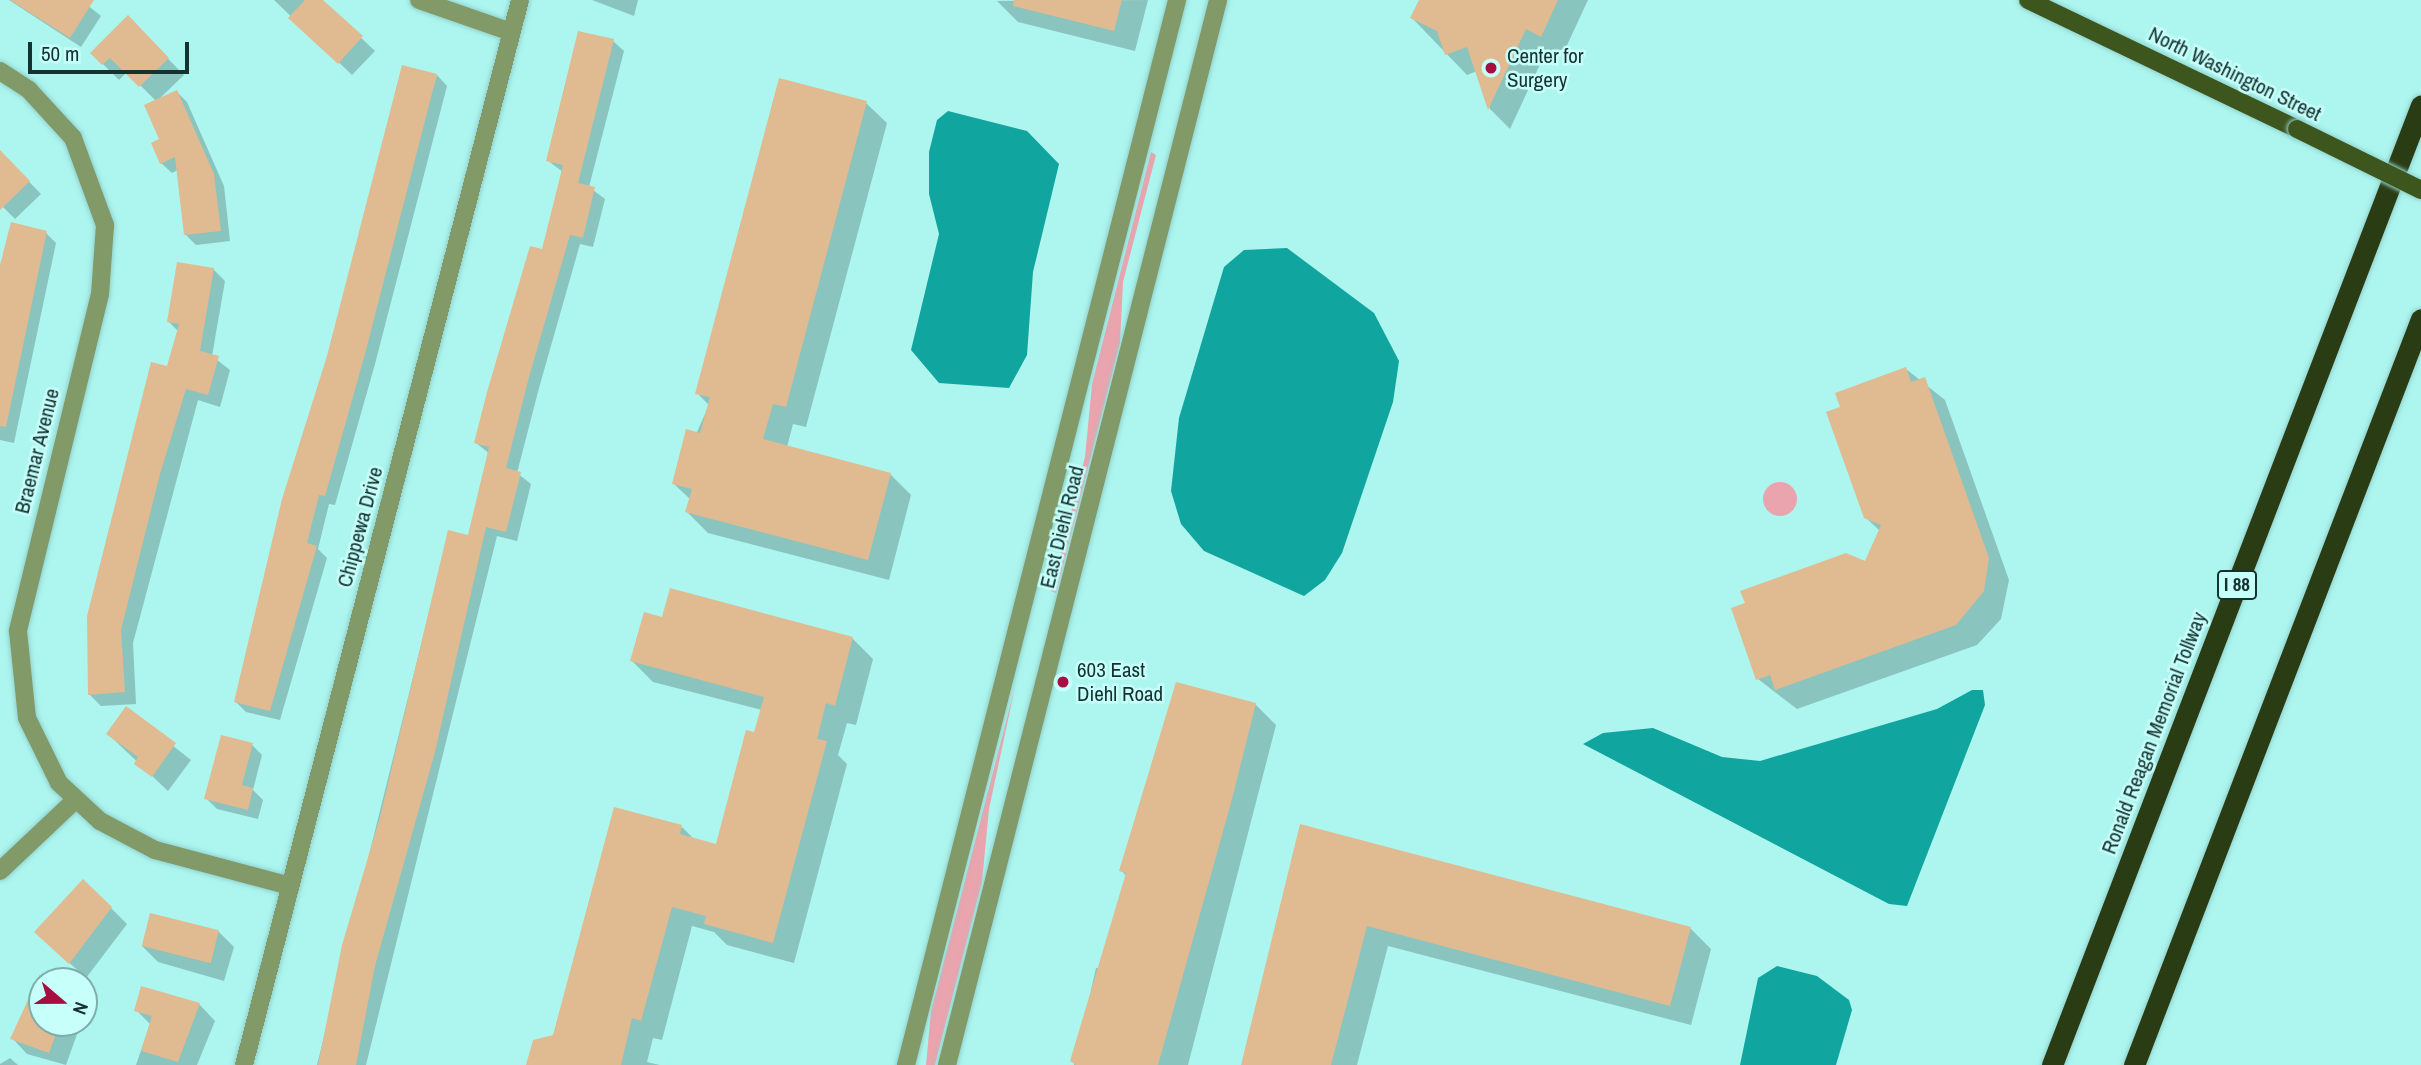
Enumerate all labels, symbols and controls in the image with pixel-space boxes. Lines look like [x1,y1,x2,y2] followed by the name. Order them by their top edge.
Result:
[2145,21,2325,127] street label: North Washington Street
[32,28,192,72] scale bar
[41,39,79,68] text: 50 m
[1507,43,1584,93] place label: Center for Surgery
[1481,58,1501,78] marker: Center for Surgery
[9,385,65,517] street label: Braemar Avenue
[1035,463,1089,591] street label: East Diehl Road
[332,464,388,590] street label: Chippewa Drive
[2216,570,2258,600] road number: I 88
[2096,608,2212,858] street label: Ronald Reagan Memorial Tollway
[1077,657,1163,707] place label: 603 East Diehl Road
[1055,674,1071,690] marker: 603 East Diehl Road
[28,967,98,1037] north arrow
[67,999,95,1018] text: N

